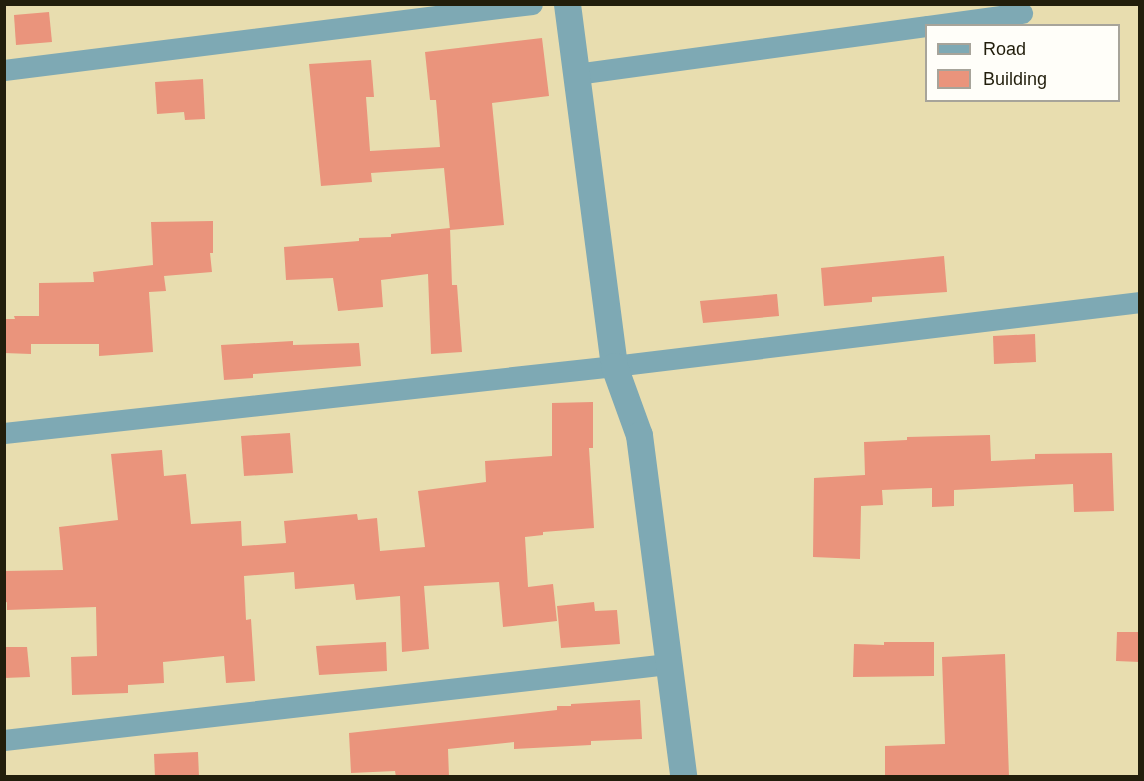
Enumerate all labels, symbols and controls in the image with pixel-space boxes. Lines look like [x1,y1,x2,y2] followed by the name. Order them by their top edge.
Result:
[925,24,1120,102] legend
[983,39,1026,59] text: Road
[983,69,1047,89] text: Building

